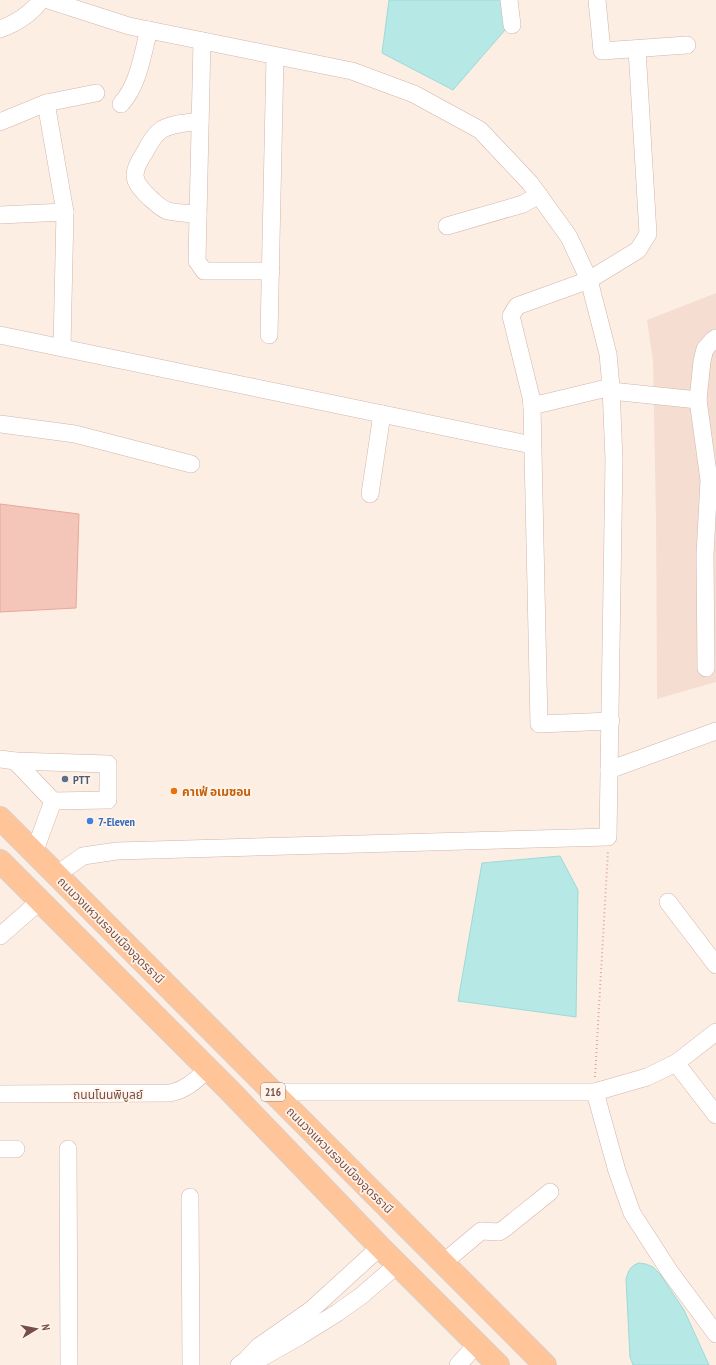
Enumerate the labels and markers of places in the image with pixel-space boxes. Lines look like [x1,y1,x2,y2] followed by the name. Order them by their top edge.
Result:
[73,772,91,787] place label: PTT
[60,774,70,784] marker: PTT
[182,784,251,799] place label: คาเฟ่ อเมซอน
[169,786,179,796] marker: คาเฟ่ อเมซอน
[98,814,135,829] place label: 7-Eleven
[85,816,95,826] marker: 7-Eleven

